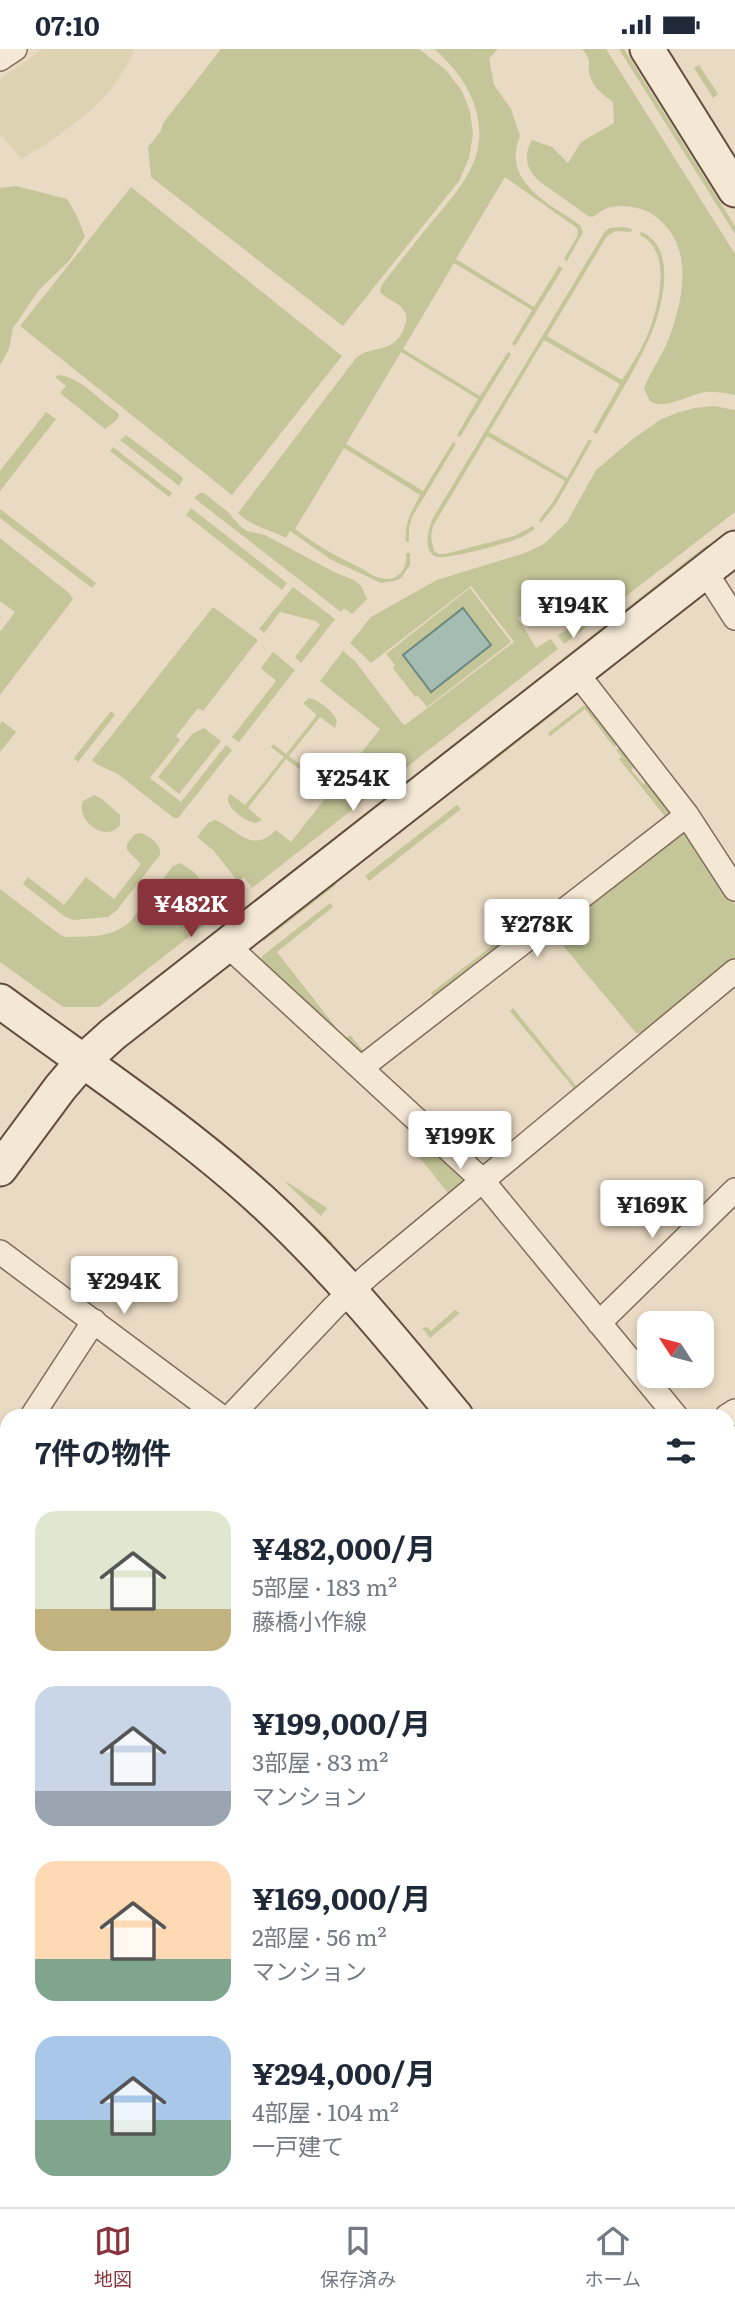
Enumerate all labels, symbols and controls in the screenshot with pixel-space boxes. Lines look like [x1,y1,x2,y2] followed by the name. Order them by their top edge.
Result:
[35,5,100,44] text: 07:10
[524,581,622,640] pin: ¥194K
[537,586,609,620] text: ¥194K
[304,753,402,813] pin: ¥254K
[316,759,390,793] text: ¥254K
[142,879,240,939] pin: ¥482K
[154,885,228,919] text: ¥482K
[488,899,586,959] pin: ¥278K
[500,905,574,939] text: ¥278K
[411,1111,509,1171] pin: ¥199K
[424,1117,496,1151] text: ¥199K
[603,1181,701,1240] pin: ¥169K
[616,1186,688,1220] text: ¥169K
[75,1257,173,1316] pin: ¥294K
[87,1262,161,1296] text: ¥294K
[637,1311,714,1388] north arrow
[637,1311,714,1388] map controls
[35,1429,171,1473] text: 7件の物件
[662,1432,700,1470] icon: filters
[252,1525,436,1569] text: ¥482,000/月
[91,1539,175,1623] icon: home
[252,1569,397,1603] text: 5部屋 · 183 m²
[252,1603,367,1637] text: 藤橋小作線
[252,1700,431,1744] text: ¥199,000/月
[91,1714,175,1798] icon: home
[252,1744,389,1778] text: 3部屋 · 83 m²
[252,1778,367,1812] text: マンション
[252,1875,431,1919] text: ¥169,000/月
[91,1889,175,1973] icon: home
[252,1919,387,1953] text: 2部屋 · 56 m²
[252,1953,367,1987] text: マンション
[252,2050,436,2094] text: ¥294,000/月
[91,2064,175,2148] icon: home
[252,2094,399,2128] text: 4部屋 · 104 m²
[252,2128,344,2162] text: 一戸建て
[94,2222,132,2292] tab: 地図
[320,2222,396,2292] tab: 保存済み
[584,2222,641,2292] tab: ホーム

